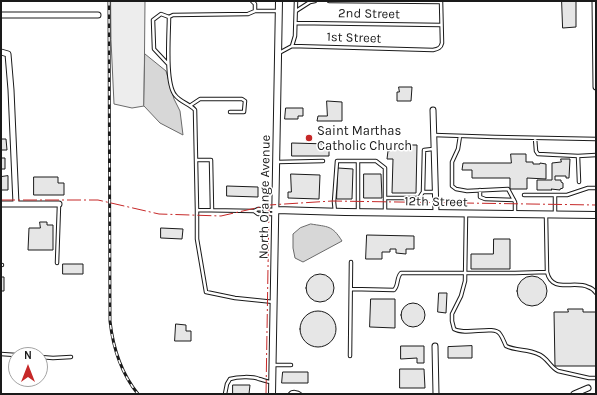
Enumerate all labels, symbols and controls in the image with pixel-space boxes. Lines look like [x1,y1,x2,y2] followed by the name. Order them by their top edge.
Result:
[338,6,400,22] street label: 2nd Street
[326,29,382,47] street label: 1st Street
[317,123,412,154] place label: Saint Marthas Catholic Church
[304,133,314,143] marker: Saint Marthas Catholic Church
[256,135,274,259] street label: North Orange Avenue
[404,194,468,210] street label: 12th Street
[8,347,48,387] north arrow
[24,349,32,362] text: N

